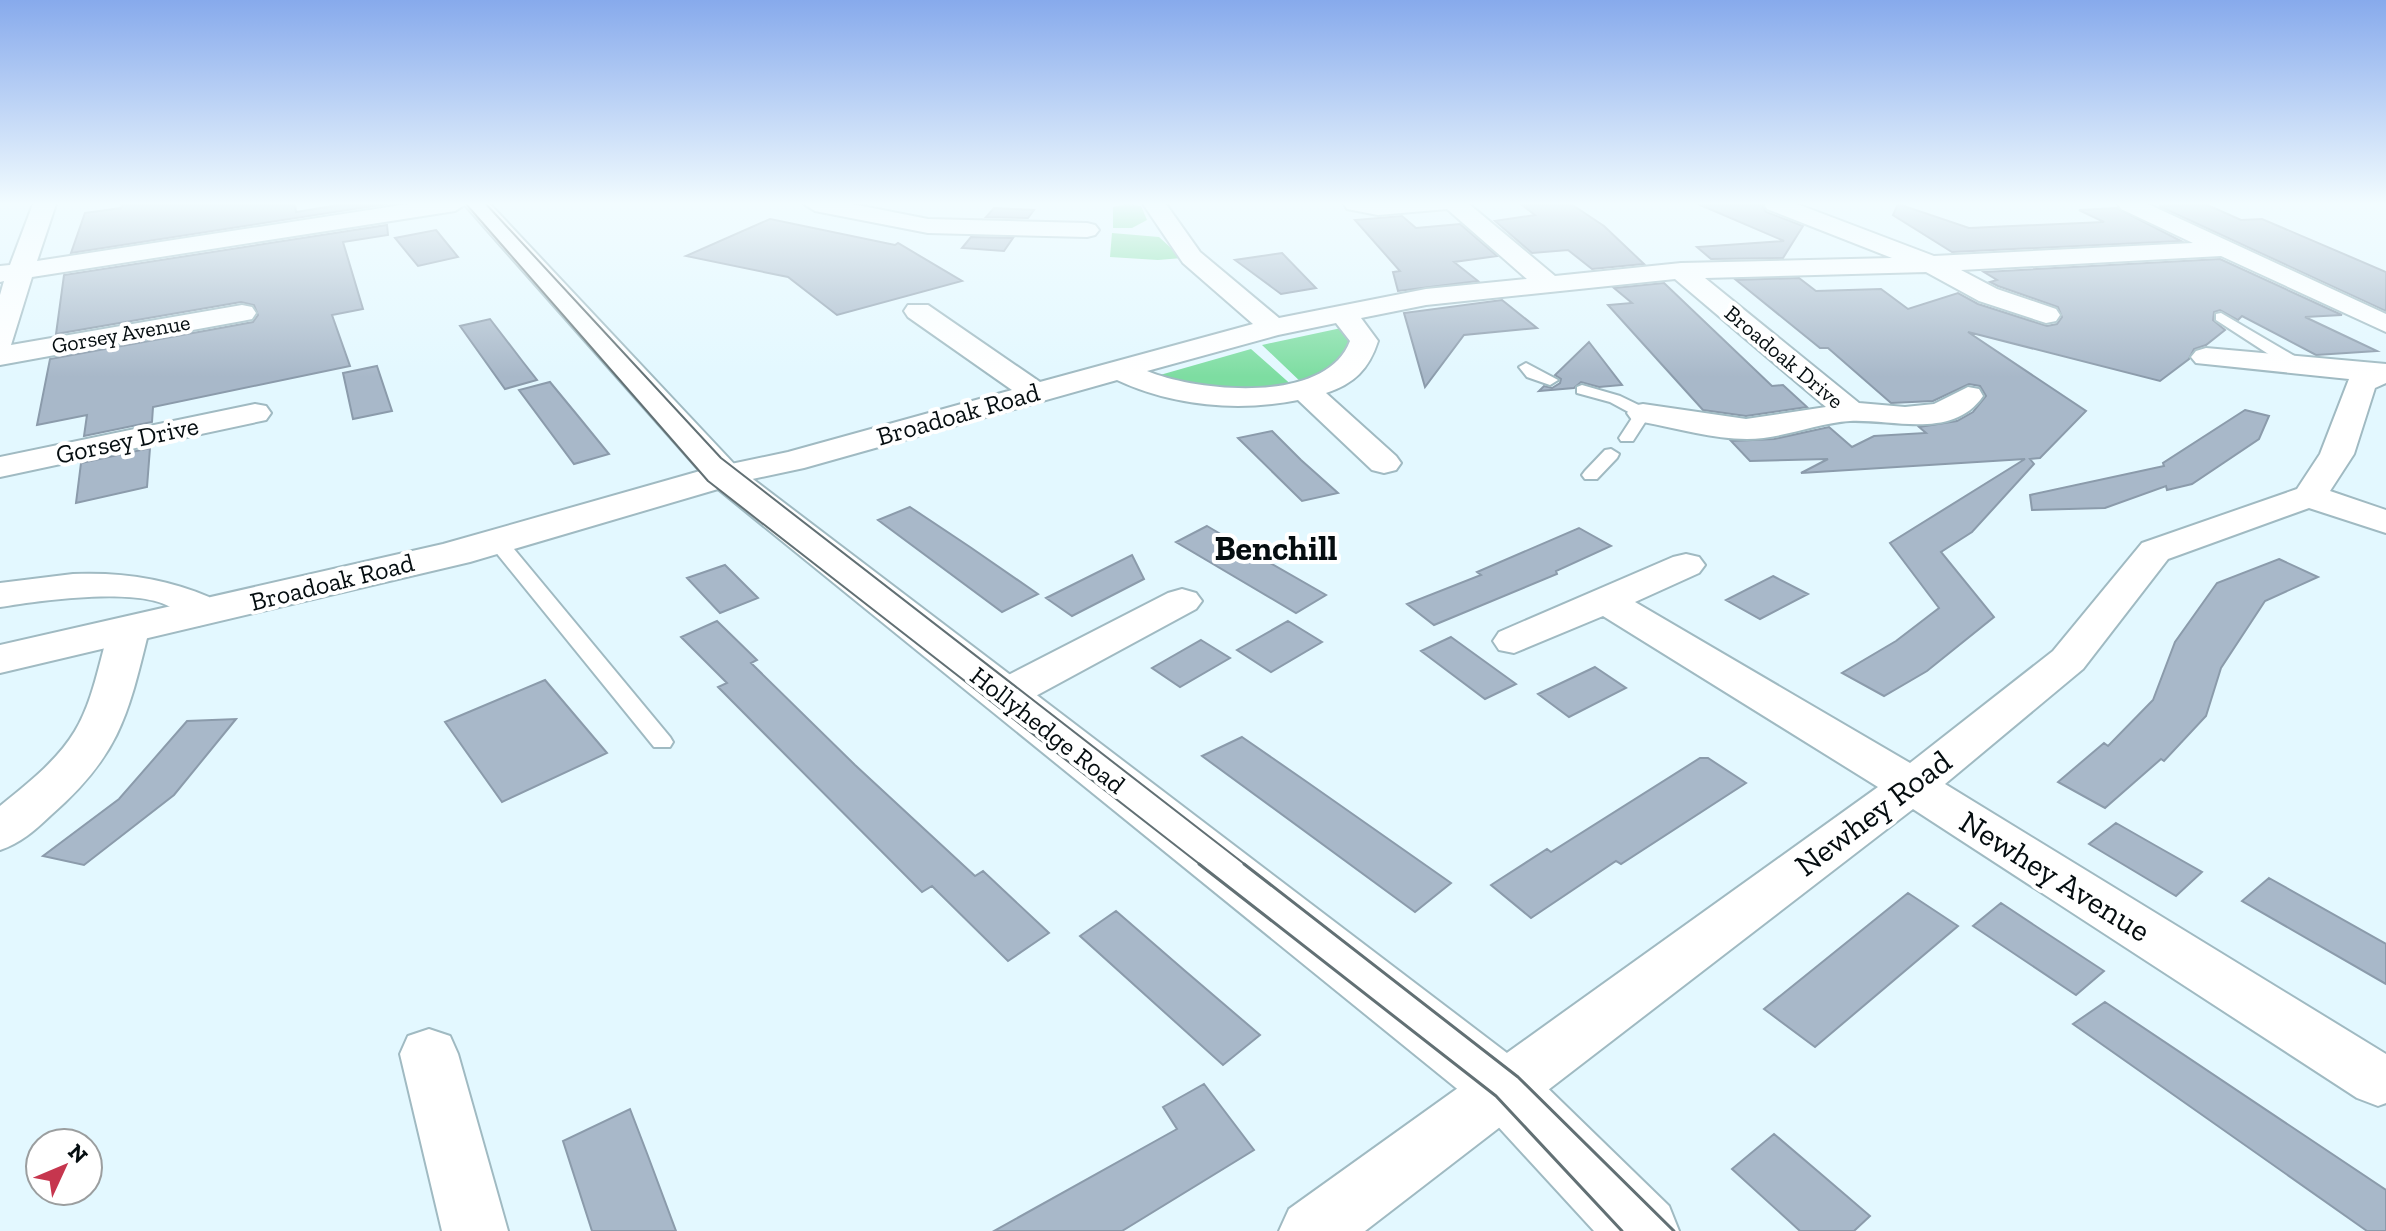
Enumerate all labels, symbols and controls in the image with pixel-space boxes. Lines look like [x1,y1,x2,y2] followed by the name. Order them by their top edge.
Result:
[1719,300,1849,414] street label: Broadoak Drive
[50,309,192,359] street label: Gorsey Avenue
[873,375,1043,453] street label: Broadoak Road
[53,409,201,471] street label: Gorsey Drive
[1214,528,1338,569] district label: Benchill
[247,546,417,618] street label: Broadoak Road
[964,659,1132,801] street label: Hollyhedge Road
[1787,742,1959,884] street label: Newhey Road
[1953,802,2157,950] street label: Newhey Avenue
[24,1127,104,1207] north arrow
[63,1138,94,1169] text: N

